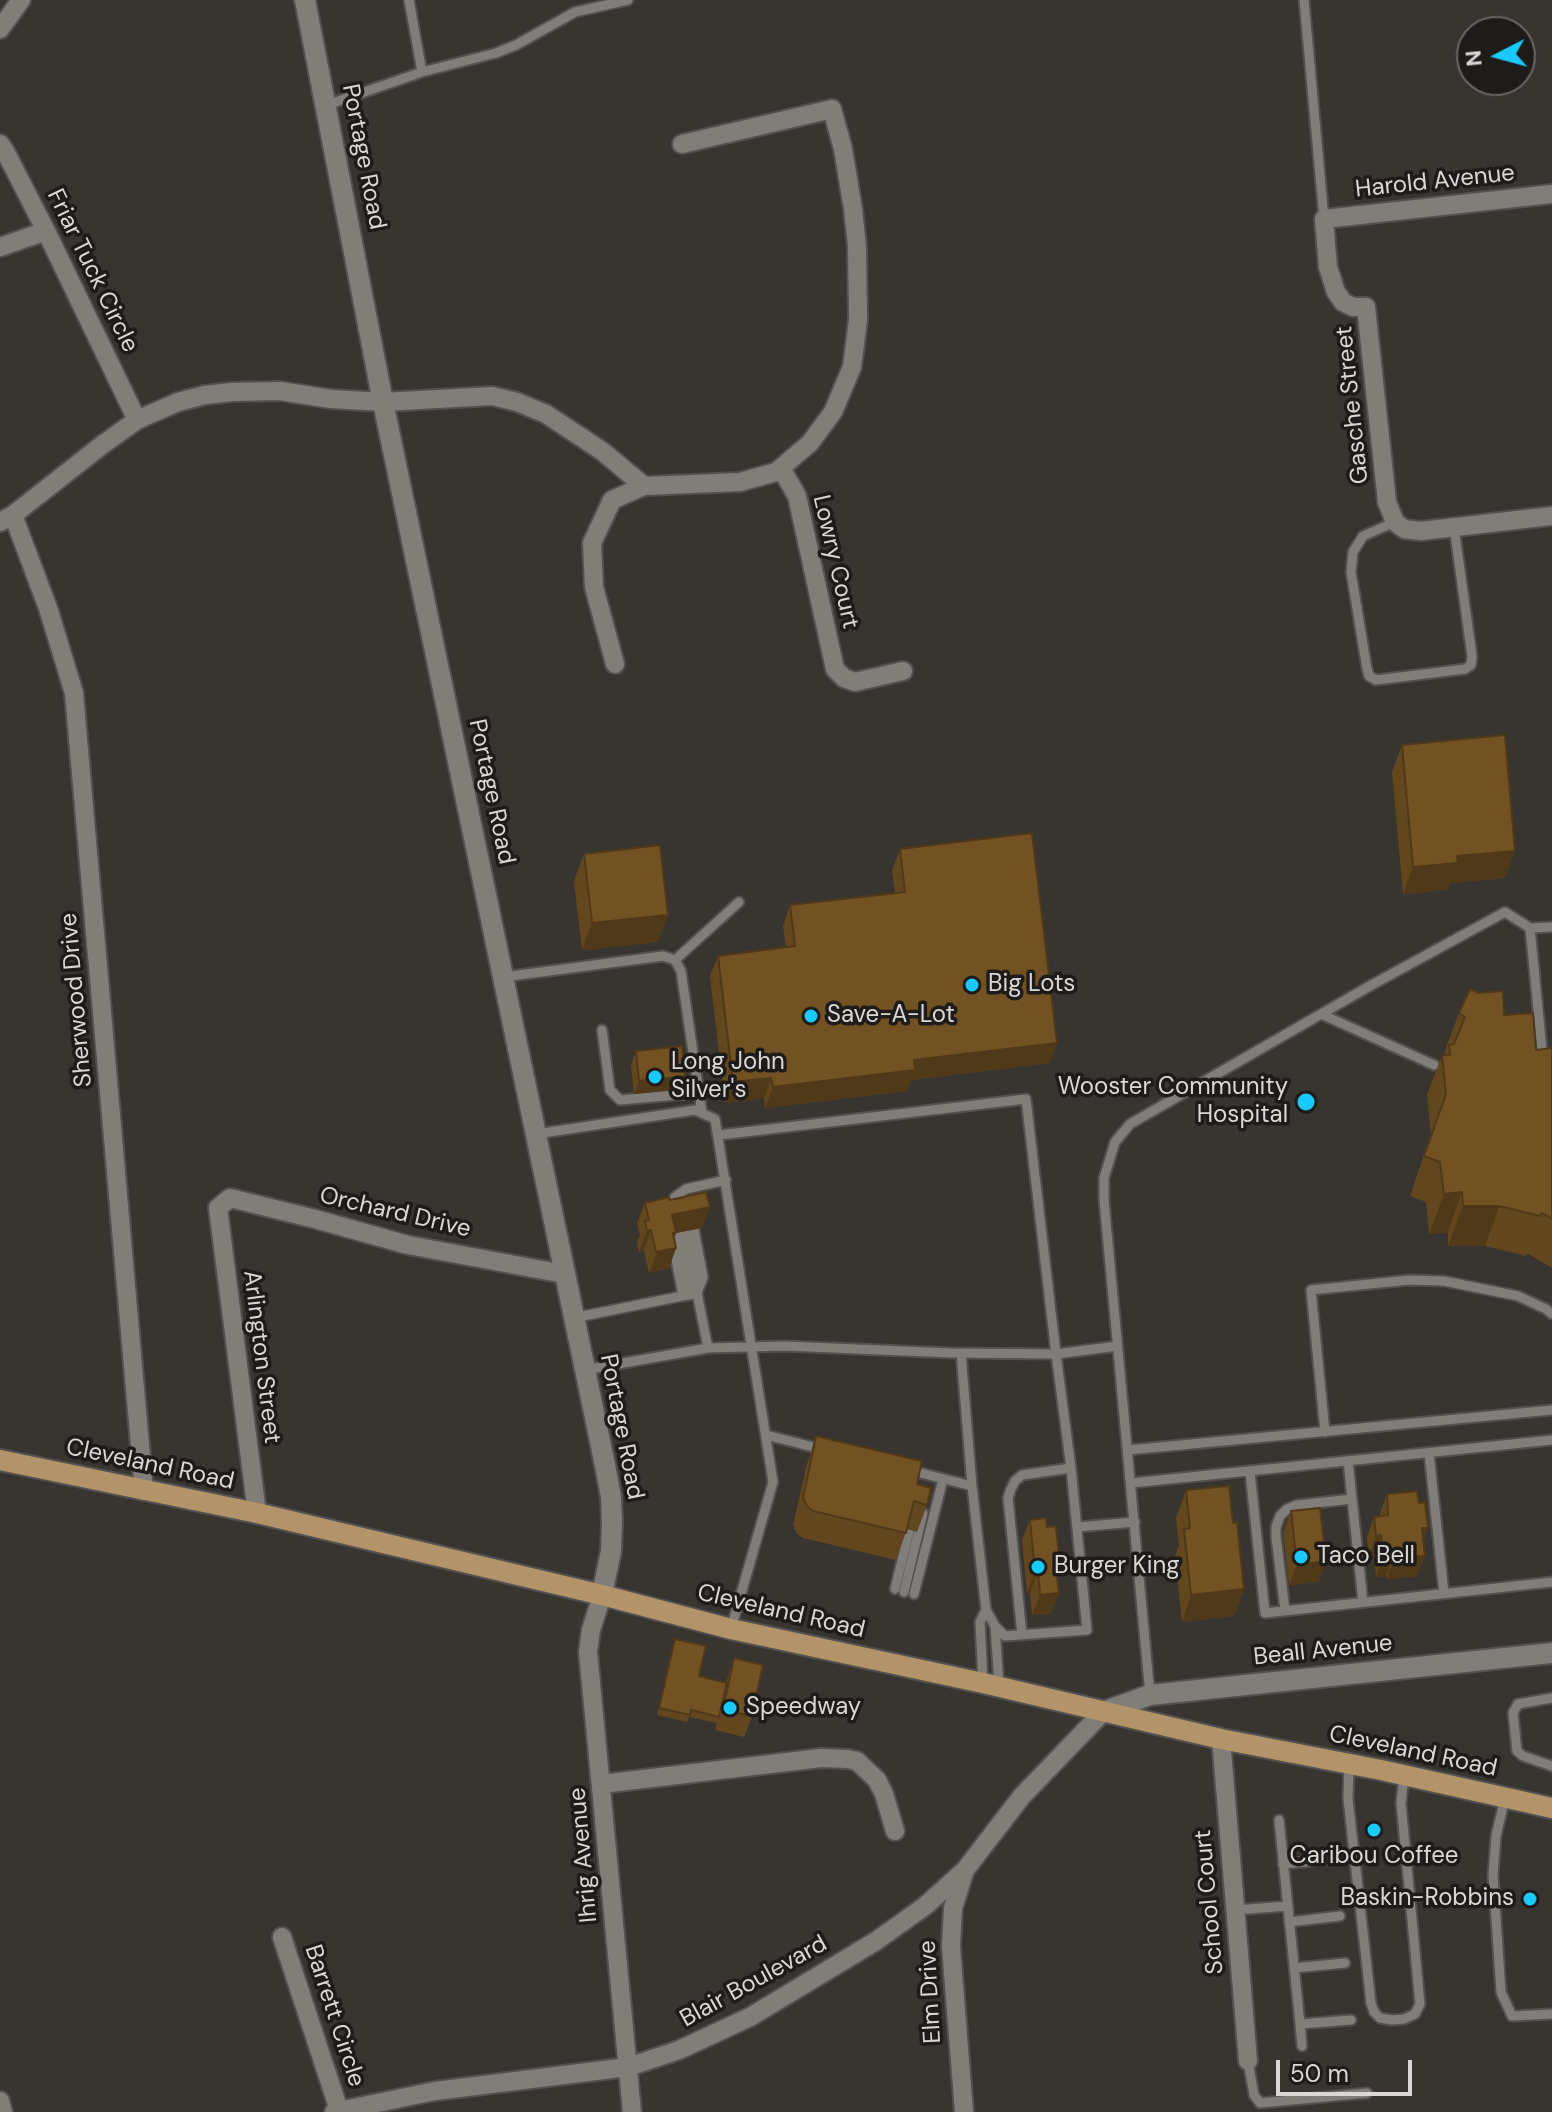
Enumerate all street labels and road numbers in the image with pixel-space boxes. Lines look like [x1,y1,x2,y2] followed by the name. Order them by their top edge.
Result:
[335,82,391,232] street label: Portage Road
[1354,159,1516,205] street label: Harold Avenue
[40,185,144,357] street label: Friar Tuck Circle
[1330,325,1376,485] street label: Gasche Street
[806,492,864,632] street label: Lowry Court
[462,717,520,867] street label: Portage Road
[55,912,99,1088] street label: Sherwood Drive
[317,1182,473,1244] street label: Orchard Drive
[236,1269,286,1445] street label: Arlington Street
[593,1352,649,1502] street label: Portage Road
[63,1433,237,1497] street label: Cleveland Road
[695,1579,867,1645] street label: Cleveland Road
[1252,1629,1394,1673] street label: Beall Avenue
[1326,1720,1500,1784] street label: Cleveland Road
[564,1786,604,1924] street label: Ihrig Avenue
[1189,1828,1231,1976] street label: School Court
[676,1930,832,2034] street label: Blair Boulevard
[914,1940,948,2044] street label: Elm Drive
[298,1941,370,2091] street label: Barrett Circle

